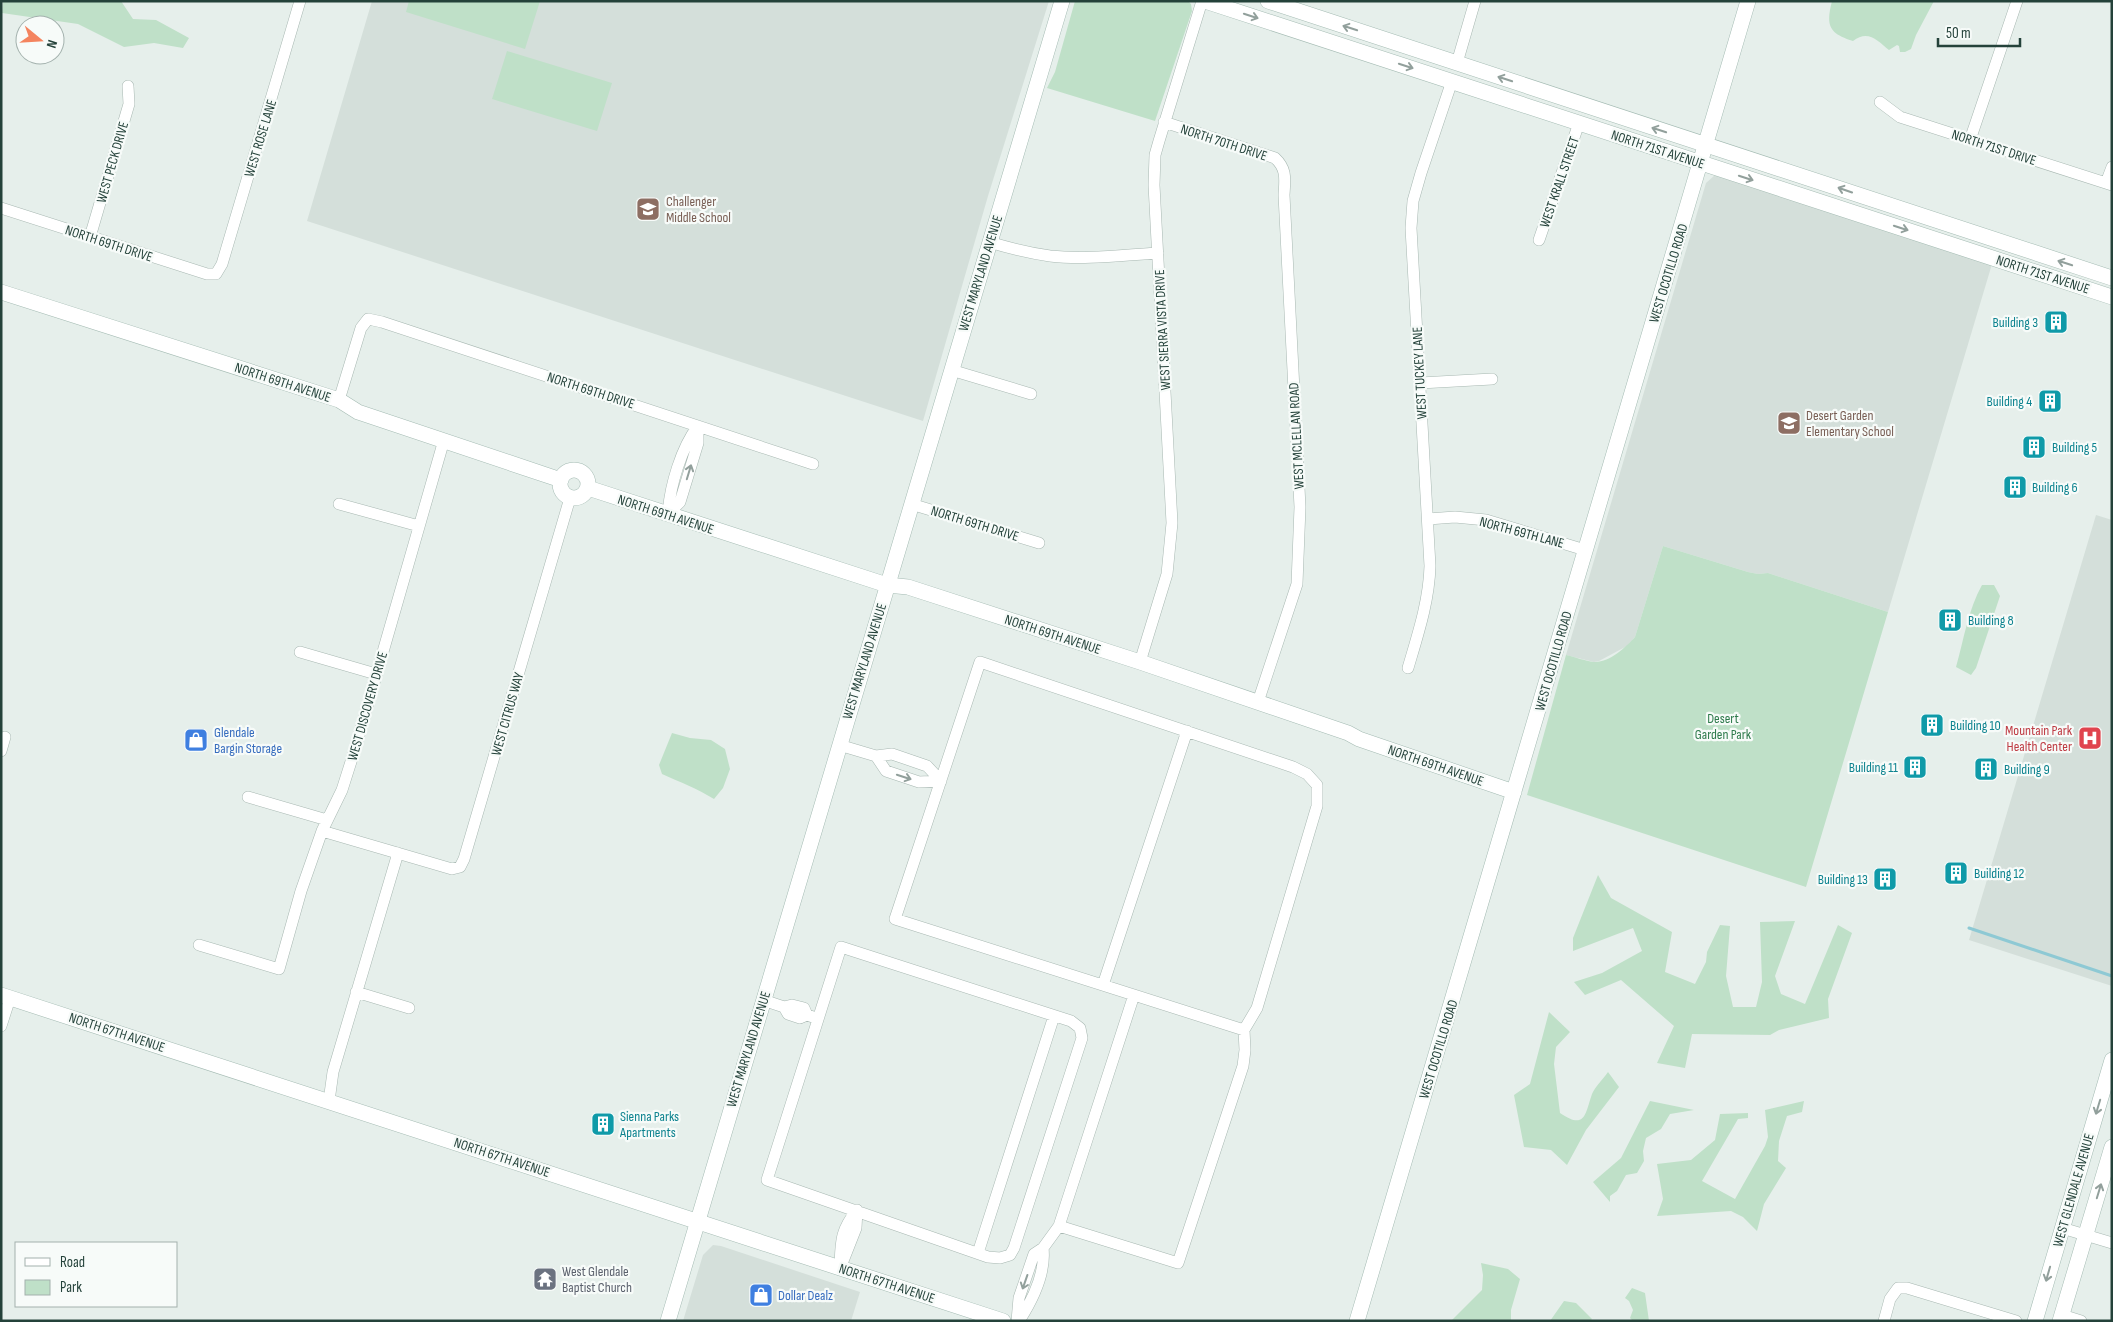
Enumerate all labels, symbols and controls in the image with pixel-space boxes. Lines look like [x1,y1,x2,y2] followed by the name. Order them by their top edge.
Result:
[1243,12,1259,22] one-way arrow
[15,15,65,65] north arrow
[1938,15,2020,47] scale bar
[1343,23,1359,33] one-way arrow
[1946,24,1971,43] text: 50 m
[43,38,61,50] text: N
[1397,62,1413,72] one-way arrow
[1497,74,1513,83] one-way arrow
[241,97,280,179] street label: WEST ROSE LANE
[93,119,132,205] street label: WEST PECK DRIVE
[1178,120,1269,165] street label: NORTH 70TH DRIVE
[1651,125,1667,135] one-way arrow
[1609,126,1707,173] street label: NORTH 71ST AVENUE
[1949,126,2039,169] street label: NORTH 71ST DRIVE
[1536,134,1583,230] street label: WEST KRALL STREET
[1738,174,1754,183] one-way arrow
[1837,185,1853,194] one-way arrow
[666,193,731,226] place label: Challenger Middle School
[635,196,661,222] school or university icon: Challenger Middle School
[955,213,1006,333] street label: WEST MARYLAND AVENUE
[63,221,155,266] street label: NORTH 69TH DRIVE
[1645,221,1692,325] street label: WEST OCOTILLO ROAD
[1893,224,1908,233] one-way arrow
[1994,251,2092,298] street label: NORTH 71ST AVENUE
[2058,258,2074,267] one-way arrow
[1151,269,1174,391] street label: WEST SIERRA VISTA DRIVE
[2043,309,2069,335] building icon: Building 3
[1993,314,2038,331] place label: Building 3
[1409,326,1430,420] street label: WEST TUCKEY LANE
[233,359,333,406] street label: NORTH 69TH AVENUE
[545,368,637,413] street label: NORTH 69TH DRIVE
[1285,382,1308,490] street label: WEST MCLELLAN ROAD
[2037,388,2063,414] building icon: Building 4
[1987,393,2032,410] place label: Building 4
[1806,407,1894,440] place label: Desert Garden Elementary School
[1776,410,1802,436] school or university icon: Desert Garden Elementary School
[2021,434,2047,460] building icon: Building 5
[2052,439,2098,456] place label: Building 5
[684,465,694,481] one-way arrow
[2002,474,2028,500] building icon: Building 6
[2032,479,2078,496] place label: Building 6
[616,491,716,538] street label: NORTH 69TH AVENUE
[929,502,1021,545] street label: NORTH 69TH DRIVE
[1478,513,1566,552] street label: NORTH 69TH LANE
[839,601,890,721] street label: WEST MARYLAND AVENUE
[1937,607,1963,633] building icon: Building 8
[1531,609,1576,713] street label: WEST OCOTILLO ROAD
[1003,611,1103,658] street label: NORTH 69TH AVENUE
[1968,612,2014,629] place label: Building 8
[344,649,391,763] street label: WEST DISCOVERY DRIVE
[488,671,527,758] street label: WEST CITRUS WAY
[1695,710,1752,743] park label: Desert Garden Park
[1919,712,1945,738] building icon: Building 10
[1950,717,2001,734] place label: Building 10
[2005,722,2073,755] place label: Mountain Park Health Center
[214,724,282,757] place label: Glendale Bargin Storage
[2077,725,2103,751] hospital icon: Mountain Park Health Center
[183,727,209,753] shop icon: Glendale Bargin Storage
[1386,741,1486,790] street label: NORTH 69TH AVENUE
[1902,754,1928,780] building icon: Building 11
[1973,756,1999,782] building icon: Building 9
[1849,759,1898,776] place label: Building 11
[2004,761,2050,778] place label: Building 9
[896,773,912,782] one-way arrow
[1943,860,1969,886] building icon: Building 12
[1974,865,2025,882] place label: Building 12
[1872,866,1898,892] building icon: Building 13
[1818,871,1868,888] place label: Building 13
[723,989,774,1109] street label: WEST MARYLAND AVENUE
[1415,997,1462,1101] street label: WEST OCOTILLO ROAD
[67,1009,167,1056] street label: NORTH 67TH AVENUE
[2092,1099,2102,1115] one-way arrow
[619,1108,679,1141] place label: Sienna Parks Apartments
[590,1111,616,1137] building icon: Sienna Parks Apartments
[2049,1131,2098,1249] street label: WEST GLENDALE AVENUE
[452,1134,552,1181] street label: NORTH 67TH AVENUE
[2094,1184,2104,1200] one-way arrow
[15,1242,178,1307] legend
[60,1253,85,1272] text: Road
[837,1260,937,1307] street label: NORTH 67TH AVENUE
[562,1263,632,1296] place label: West Glendale Baptist Church
[532,1266,558,1292] temple icon: West Glendale Baptist Church
[2043,1266,2053,1282] one-way arrow
[1020,1274,1029,1289] one-way arrow
[60,1278,82,1297] text: Park
[748,1282,774,1308] shop icon: Dollar Dealz
[778,1287,833,1304] place label: Dollar Dealz

